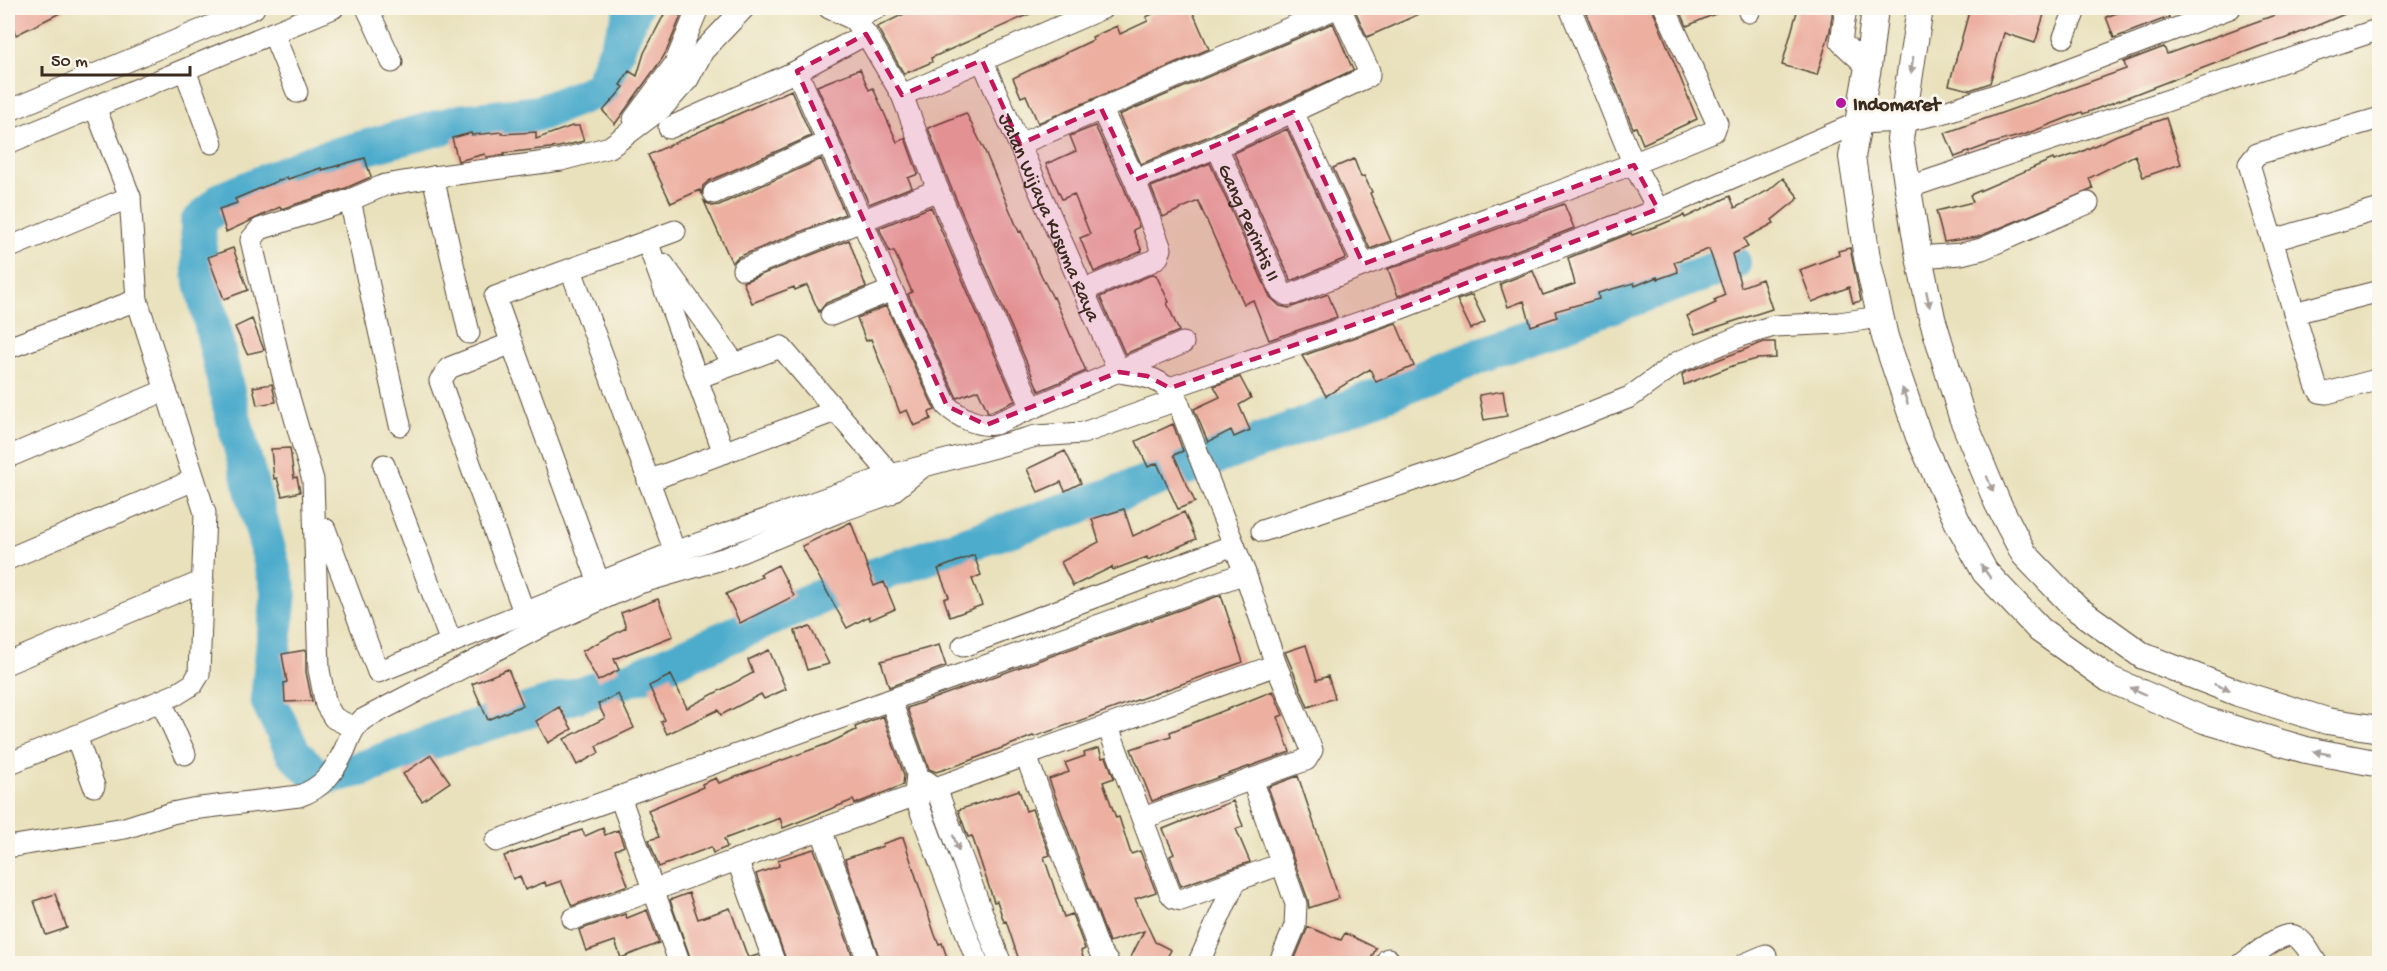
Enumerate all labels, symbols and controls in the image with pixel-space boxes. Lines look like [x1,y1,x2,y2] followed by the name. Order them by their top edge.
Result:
[42,39,190,77] scale bar
[51,52,88,73] text: 50 m
[1907,56,1917,75] one-way arrow
[1853,95,1942,118] place label: Indomaret
[1834,96,1848,110] marker: Indomaret
[992,110,1104,327] street label: Jalan Wijaya Kusuma Raya
[1211,161,1283,286] street label: Gang Perintis II
[1924,290,1933,309] one-way arrow
[1899,387,1909,405] one-way arrow
[1985,475,1995,493] one-way arrow
[1981,564,1993,579] one-way arrow
[2214,682,2232,692] one-way arrow
[2129,687,2146,696] one-way arrow
[2312,748,2331,757] one-way arrow
[952,834,961,852] one-way arrow

